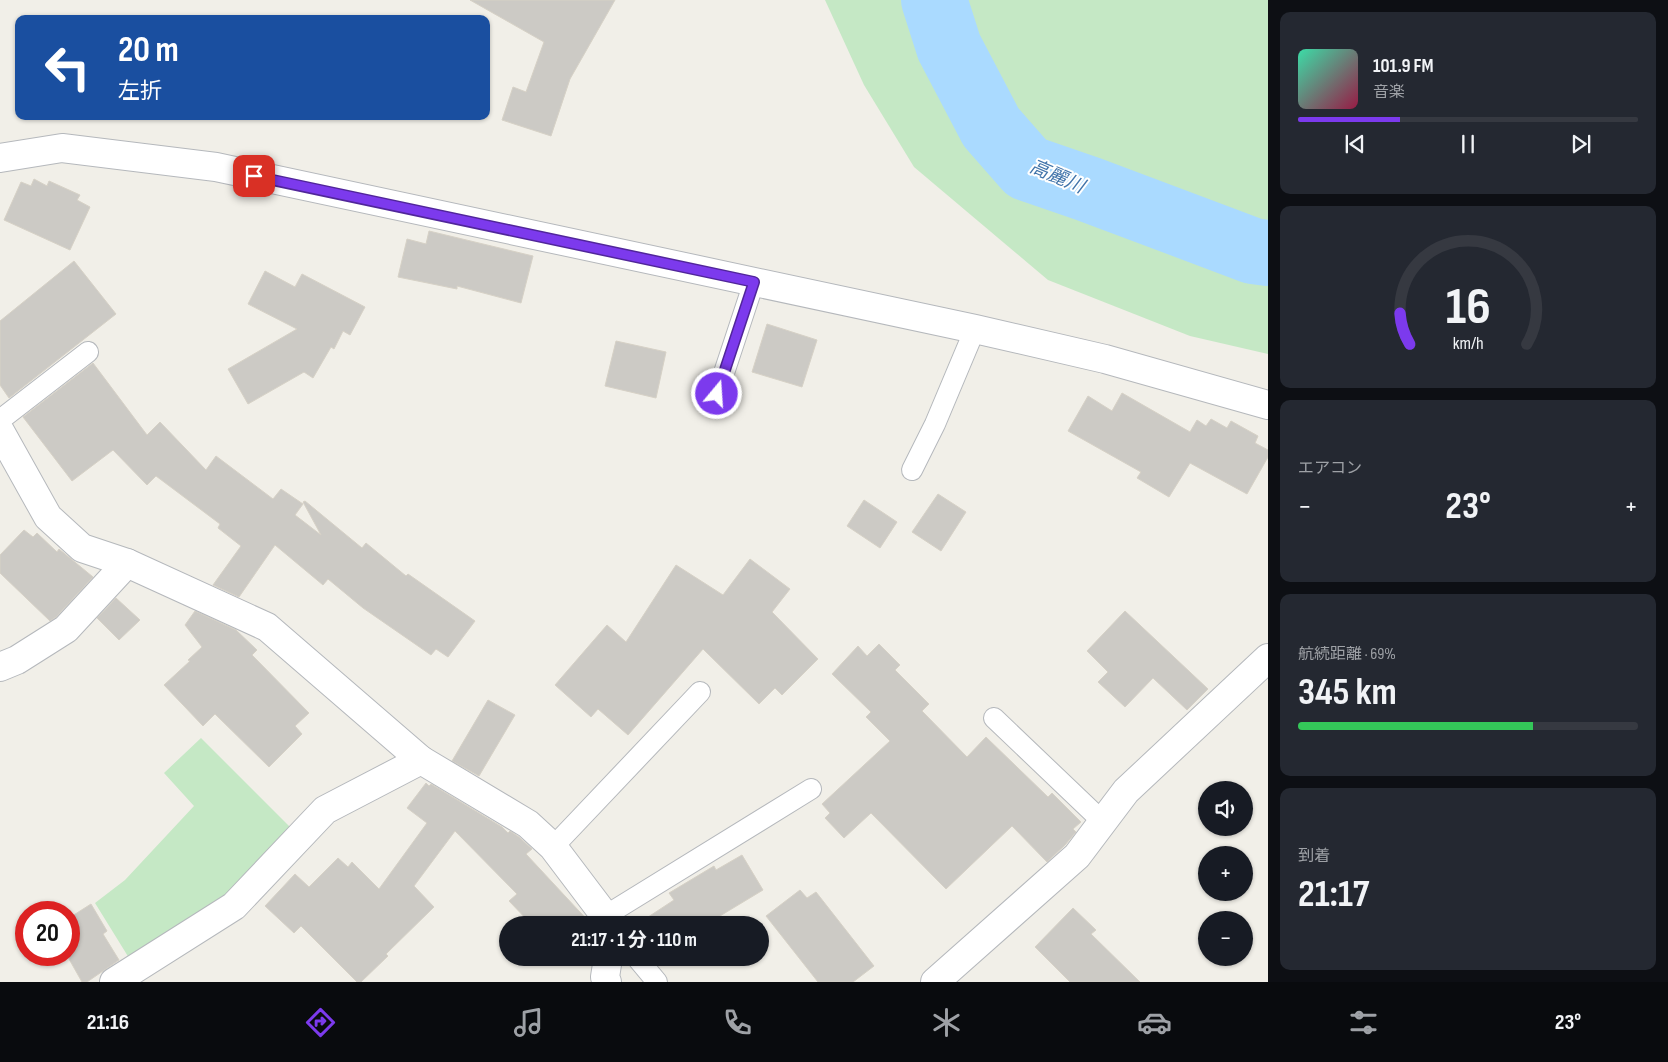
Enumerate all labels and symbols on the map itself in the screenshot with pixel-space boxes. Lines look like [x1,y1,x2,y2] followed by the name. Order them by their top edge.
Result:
[233,155,275,197] pin
[1026,155,1090,200] water label: 高麗川
[690,367,742,419] position arrow
[15,901,80,966] speed limit sign: 20

